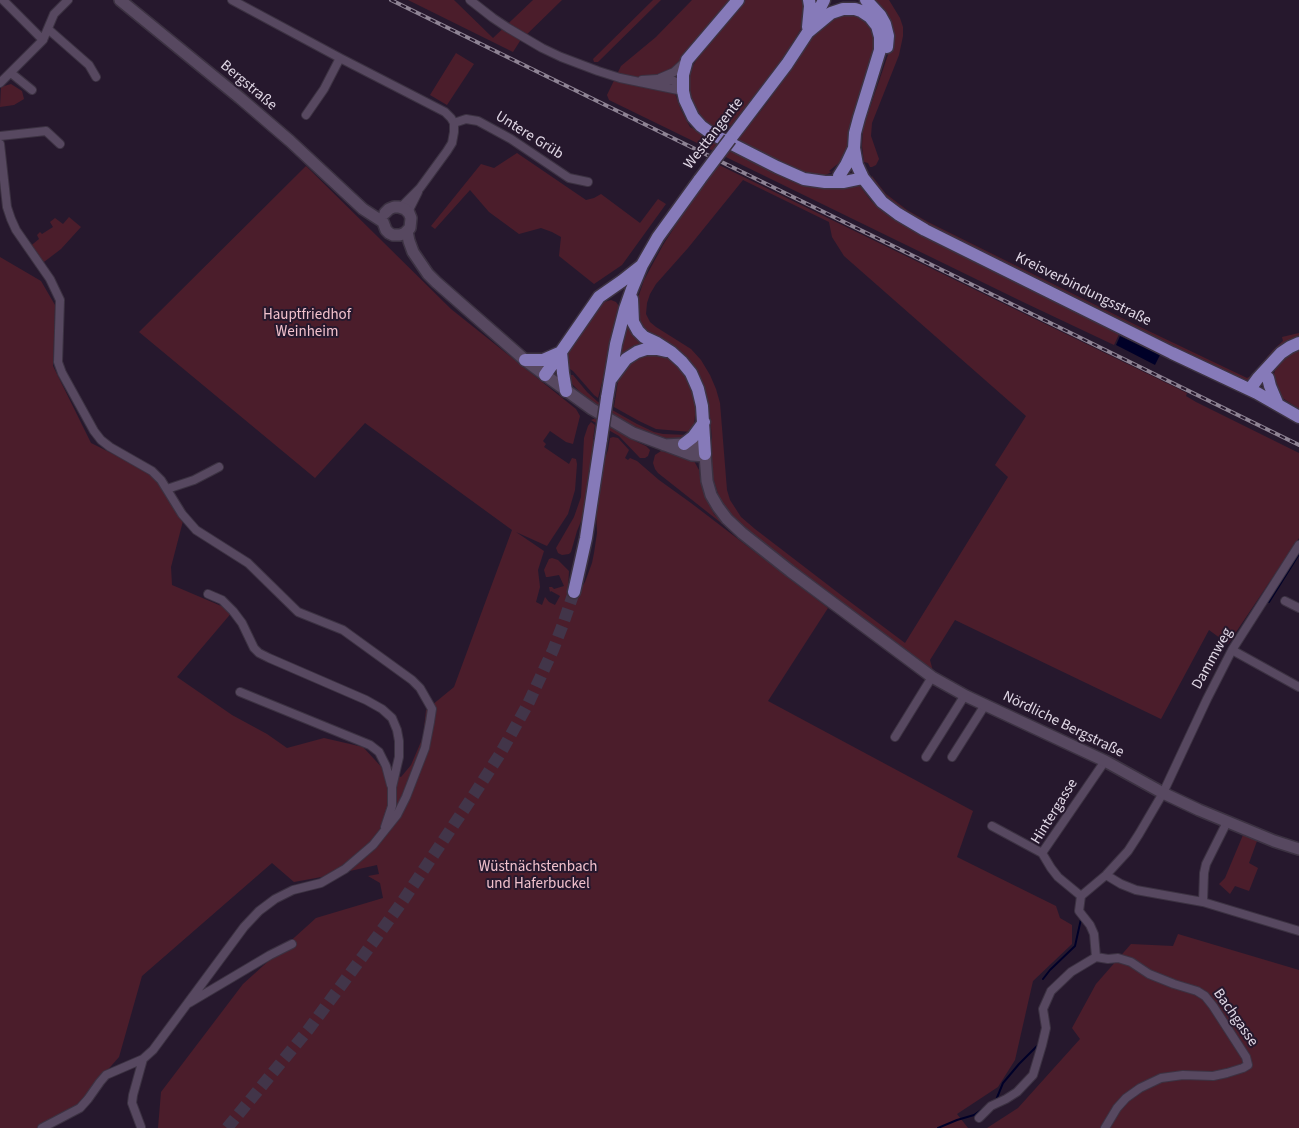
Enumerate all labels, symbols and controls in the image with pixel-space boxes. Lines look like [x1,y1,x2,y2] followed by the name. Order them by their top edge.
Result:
[216,57,280,115] street label: Bergstraße
[680,95,748,173] street label: Westtangente
[492,108,566,164] street label: Untere Grüb
[1012,249,1154,331] street label: Kreisverbindungsstraße
[263,307,351,342] park label: Hauptfriedhof Weinheim
[1189,625,1237,693] street label: Dammweg
[999,688,1127,762] street label: Nördliche Bergstraße
[1028,776,1082,848] street label: Hintergasse
[479,859,597,894] park label: Wüstnächstenbach und Haferbuckel
[1209,986,1261,1050] street label: Bachgasse

